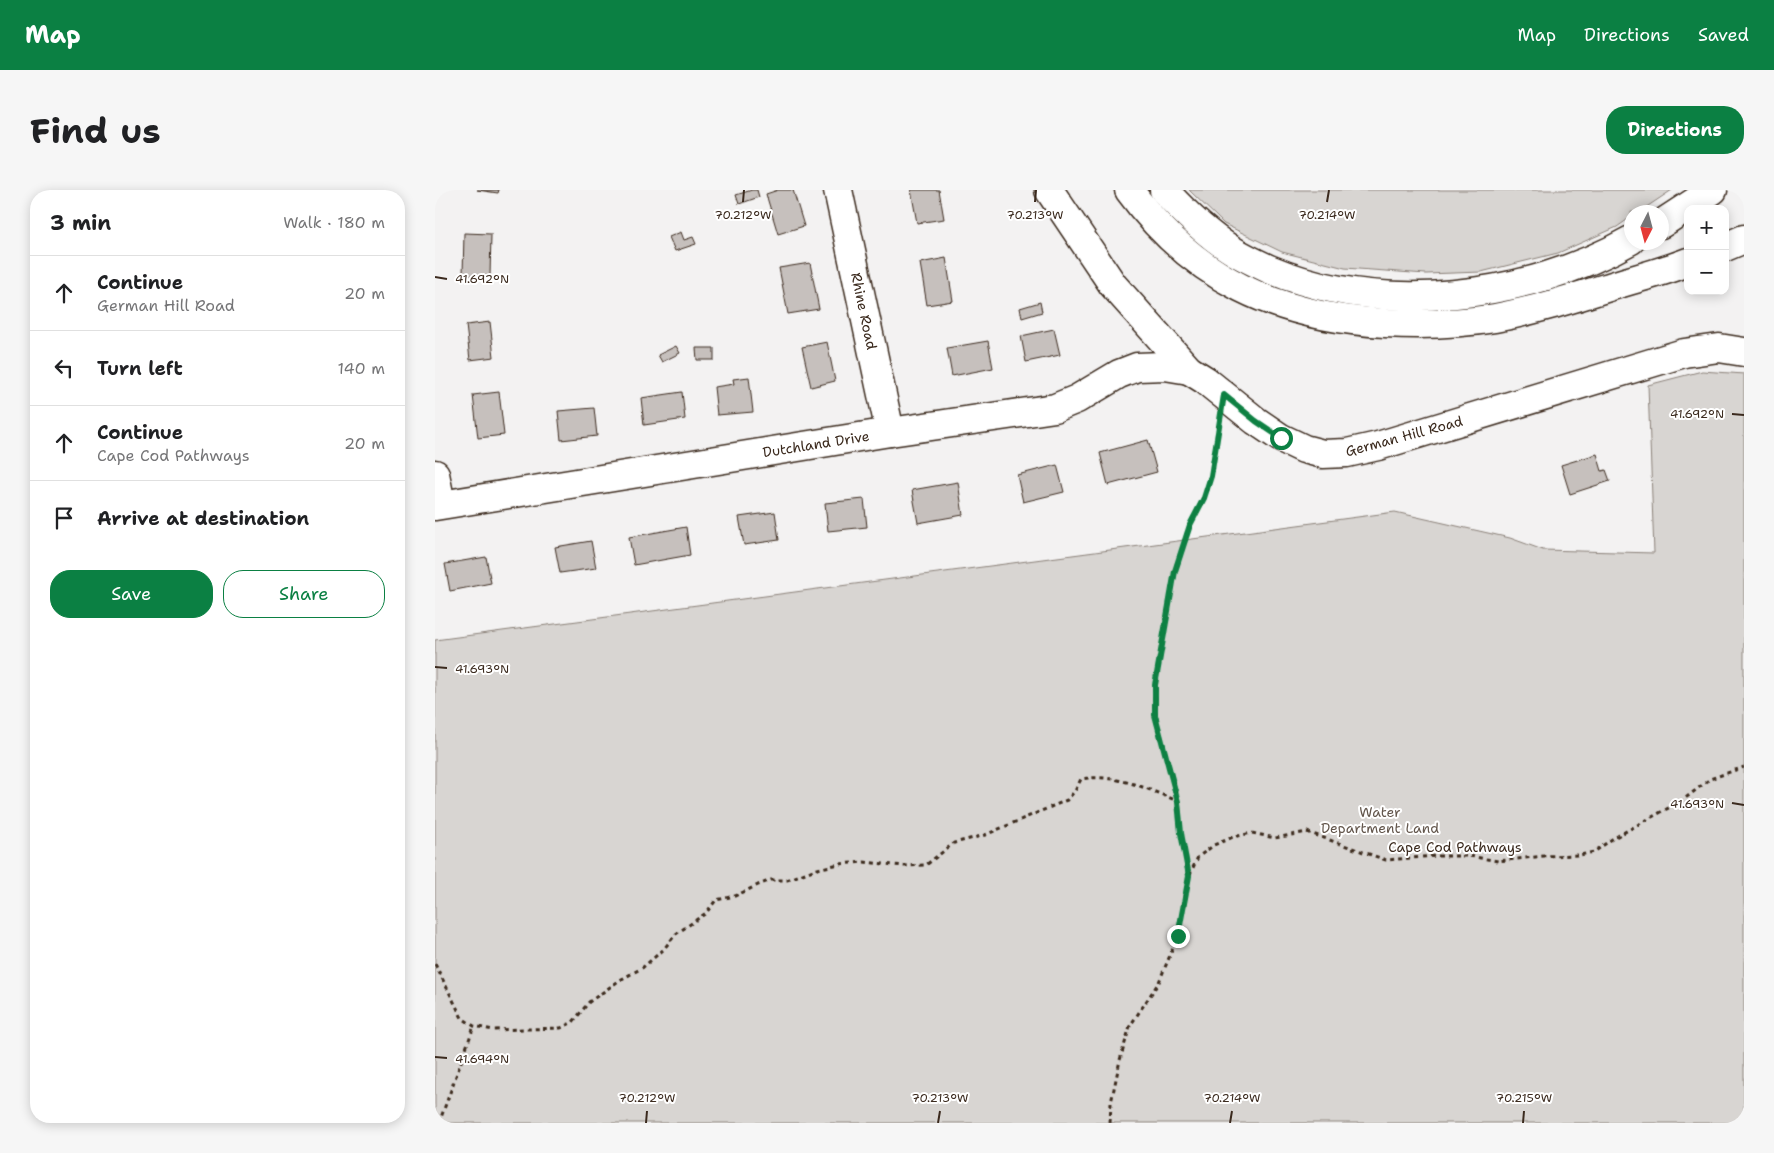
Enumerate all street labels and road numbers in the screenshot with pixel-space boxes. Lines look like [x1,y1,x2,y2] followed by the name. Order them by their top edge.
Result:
[847,271,881,351] street label: Rhine Road
[1343,412,1465,460] street label: German Hill Road
[761,427,871,461] street label: Dutchland Drive
[1388,838,1522,856] street label: Cape Cod Pathways

